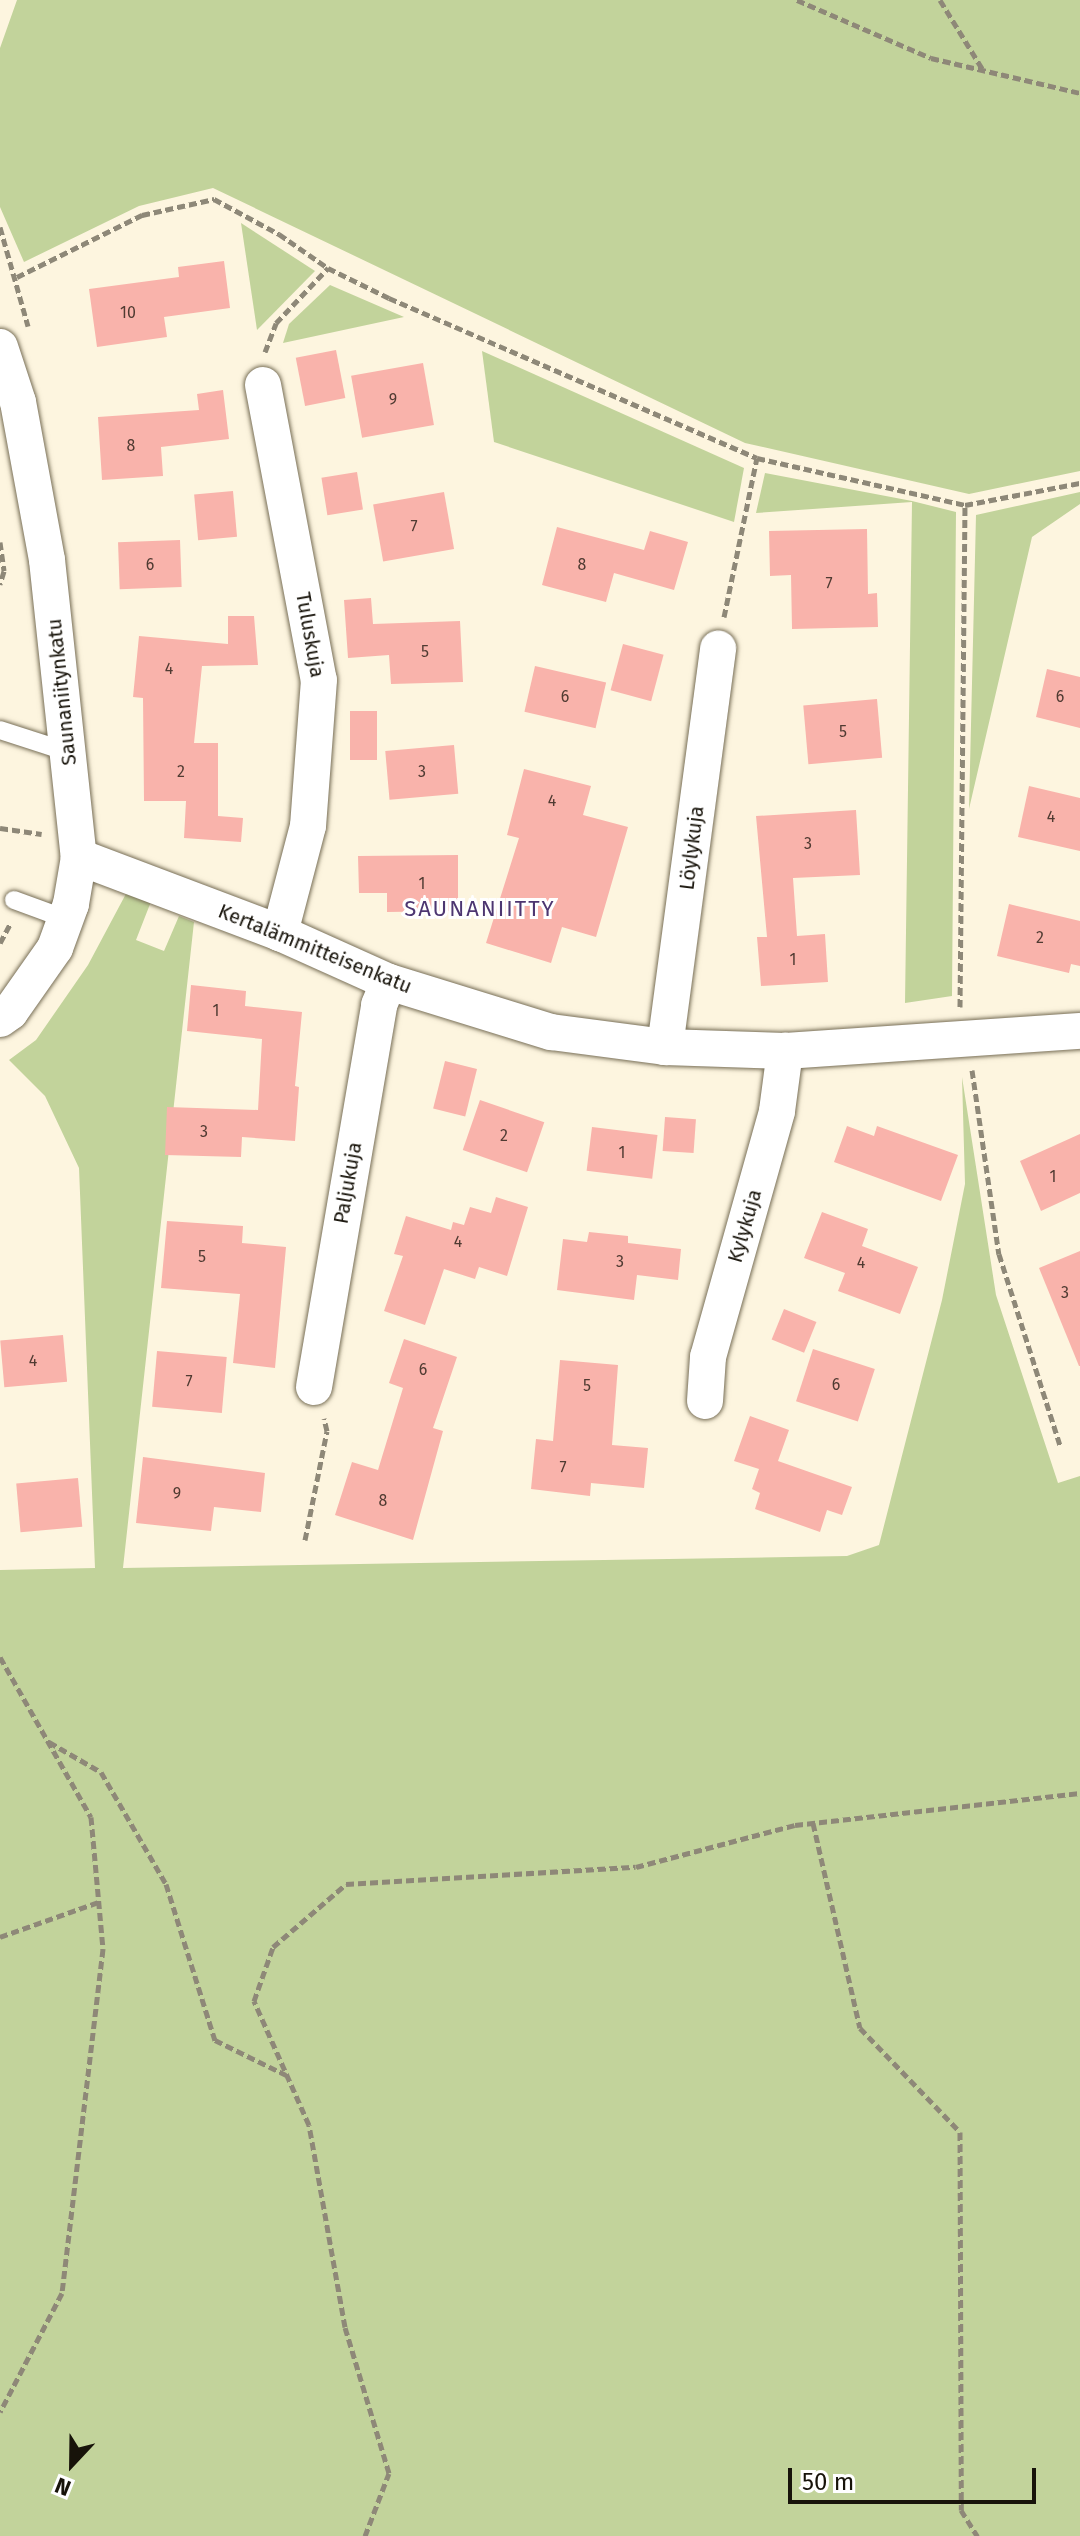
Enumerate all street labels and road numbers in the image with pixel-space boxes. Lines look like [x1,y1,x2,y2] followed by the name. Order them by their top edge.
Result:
[291,590,329,680] street label: Tuluskuja
[42,617,82,767] street label: Saunaniitynkatu
[675,805,709,891] street label: Löylykuja
[215,899,415,999] street label: Kertalämmitteisenkatu
[329,1140,367,1226] street label: Paljukuja
[723,1187,767,1265] street label: Kylykuja

